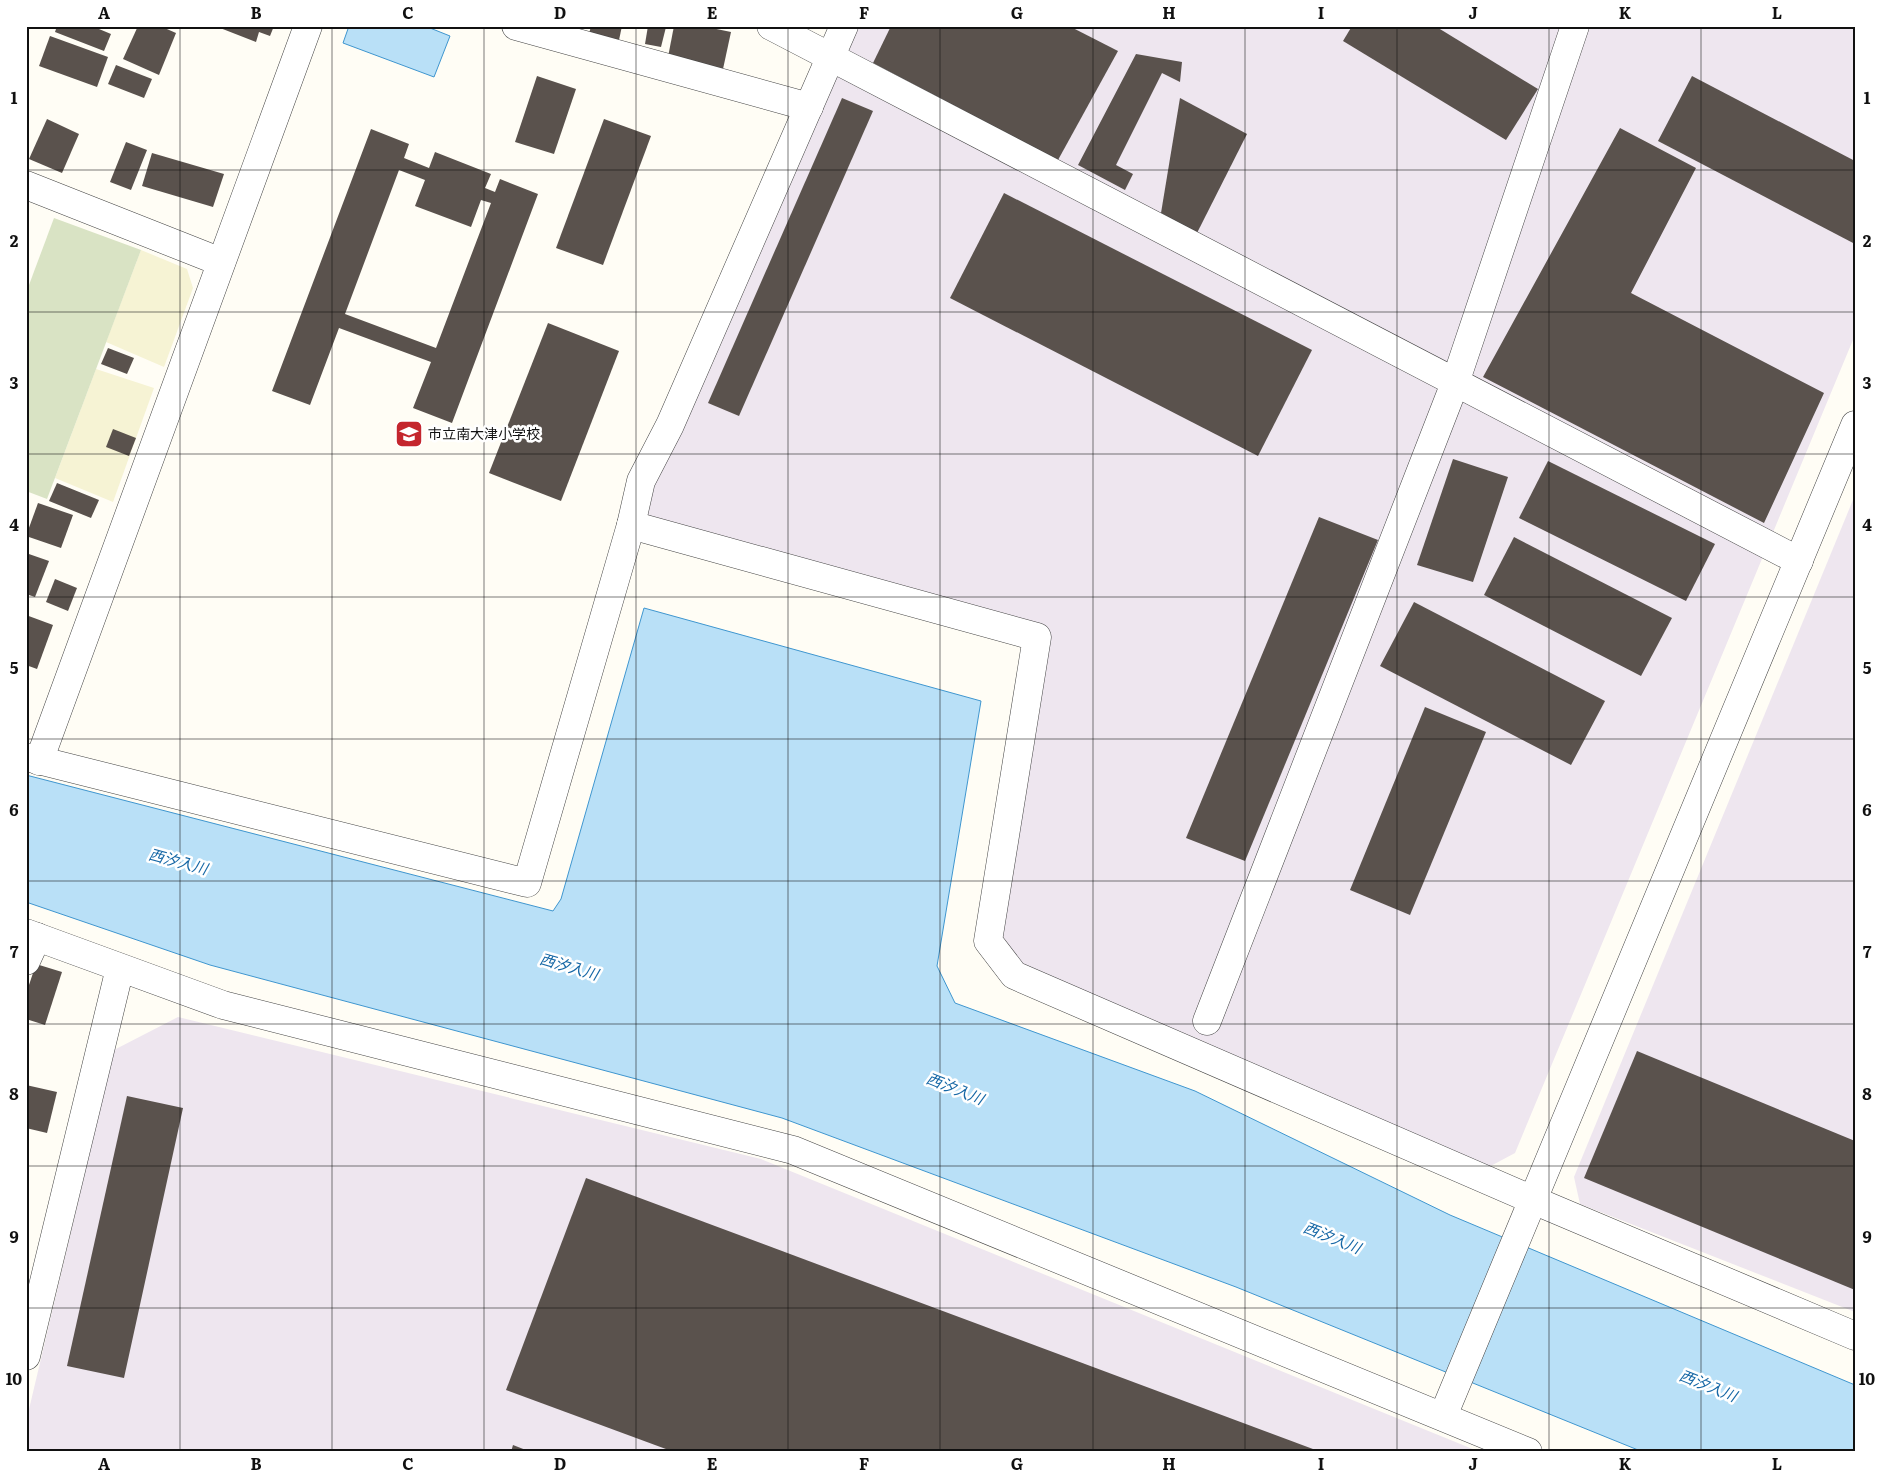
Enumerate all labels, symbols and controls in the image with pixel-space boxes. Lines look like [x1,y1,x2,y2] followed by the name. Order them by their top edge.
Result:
[98,0,110,24] text: A
[250,0,262,24] text: B
[402,0,414,24] text: C
[554,0,566,24] text: D
[707,0,718,24] text: E
[859,0,869,24] text: F
[1011,0,1023,24] text: G
[1162,0,1176,24] text: H
[1318,0,1324,24] text: I
[1468,0,1478,24] text: J
[1619,0,1632,24] text: K
[1772,0,1782,24] text: L
[11,85,18,109] text: 1
[1864,85,1871,109] text: 1
[10,228,19,252] text: 2
[1863,228,1872,252] text: 2
[10,370,19,394] text: 3
[1863,370,1872,394] text: 3
[394,419,424,449] school or university icon: 市立南大津小学校
[428,423,540,443] place label: 市立南大津小学校
[9,512,19,536] text: 4
[1862,512,1872,536] text: 4
[10,655,19,679] text: 5
[1863,655,1872,679] text: 5
[9,797,19,821] text: 6
[1862,797,1872,821] text: 6
[146,842,212,880] water label: 西汐入川
[10,939,19,963] text: 7
[1863,939,1872,963] text: 7
[537,946,603,985] water label: 西汐入川
[923,1066,990,1110] water label: 西汐入川
[9,1081,19,1105] text: 8
[1862,1081,1872,1105] text: 8
[1300,1215,1367,1259] water label: 西汐入川
[9,1224,19,1248] text: 9
[1862,1224,1872,1248] text: 9
[1676,1363,1743,1407] water label: 西汐入川
[6,1366,22,1390] text: 10
[1859,1366,1875,1390] text: 10
[98,1451,110,1475] text: A
[250,1451,262,1475] text: B
[402,1451,414,1475] text: C
[554,1451,566,1475] text: D
[707,1451,718,1475] text: E
[859,1451,869,1475] text: F
[1011,1451,1023,1475] text: G
[1162,1451,1176,1475] text: H
[1318,1451,1324,1475] text: I
[1468,1451,1478,1475] text: J
[1619,1451,1632,1475] text: K
[1772,1451,1782,1475] text: L

